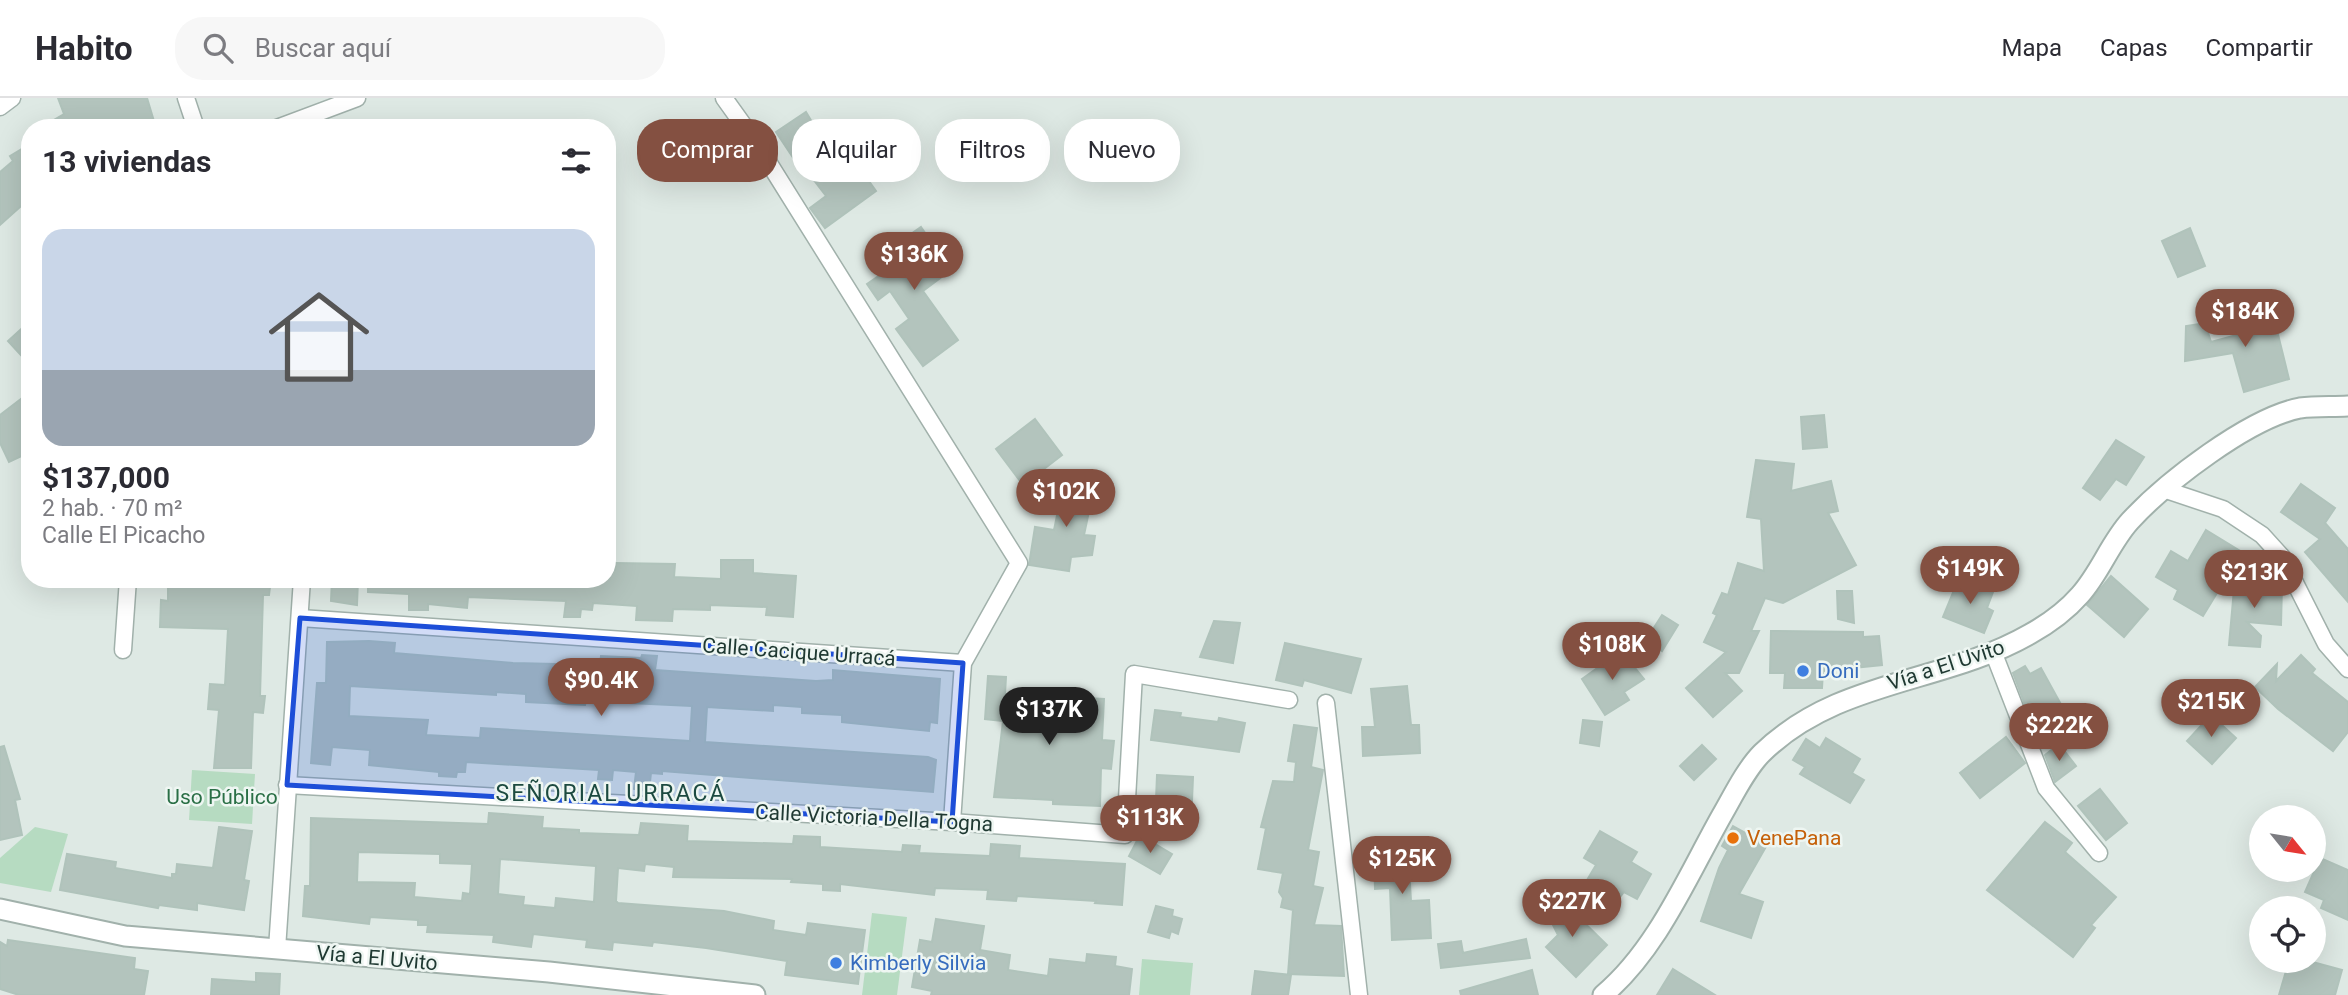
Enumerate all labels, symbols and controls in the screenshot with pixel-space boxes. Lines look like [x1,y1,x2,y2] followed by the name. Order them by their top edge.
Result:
[175,17,665,80] search box
[35,29,133,68] text: Habito
[199,29,237,67] icon: search
[255,33,391,63] text: Buscar aquí
[2001,34,2062,62] text: Mapa
[2100,34,2168,62] text: Capas
[2206,34,2313,62] text: Compartir
[637,119,778,182] chip: Comprar
[792,119,921,182] chip: Alquilar
[935,119,1050,182] chip: Filtros
[1064,119,1180,182] chip: Nuevo
[557,142,595,180] icon: filters
[42,144,212,179] text: 13 viviendas
[865,232,963,292] pin: $136K
[880,241,948,268] text: $136K
[256,274,382,400] icon: home
[2196,289,2294,349] pin: $184K
[2211,298,2279,325] text: $184K
[42,460,170,495] text: $137,000
[1017,470,1115,529] pin: $102K
[1032,478,1100,505] text: $102K
[42,495,182,522] text: 2 hab. · 70 m²
[42,522,205,549] text: Calle El Picacho
[1921,546,2019,606] pin: $149K
[2205,550,2303,610] pin: $213K
[1936,555,2004,582] text: $149K
[2220,559,2288,586] text: $213K
[1563,622,1661,682] pin: $108K
[1578,631,1646,658] text: $108K
[701,633,897,671] street label: Calle Cacique Urracá
[1884,635,2008,695] street label: Vía a El Uvito
[544,658,658,718] pin: $90.4K
[1817,659,1859,683] place label: Doni
[1795,663,1811,679] marker: Doni
[564,667,638,694] text: $90.4K
[2162,680,2260,739] pin: $215K
[1000,688,1098,747] pin: $137K
[2177,688,2245,715] text: $215K
[1015,696,1083,723] text: $137K
[2010,704,2108,763] pin: $222K
[2025,712,2093,739] text: $222K
[496,779,726,807] district label: SEÑORIAL URRACÁ
[166,785,278,809] park label: Uso Público
[1101,796,1199,855] pin: $113K
[754,800,994,836] street label: Calle Victoria Della Togna
[1116,804,1184,831] text: $113K
[2249,805,2326,882] north arrow
[2249,805,2326,973] map controls
[1747,826,1841,850] place label: VenePana
[1725,830,1741,846] marker: VenePana
[1353,836,1451,896] pin: $125K
[1368,845,1436,872] text: $125K
[1523,880,1621,939] pin: $227K
[1538,888,1606,915] text: $227K
[2249,896,2326,973] button: locate
[315,941,439,975] street label: Vía a El Uvito
[850,951,986,975] place label: Kimberly Silvia
[828,955,844,971] marker: Kimberly Silvia

